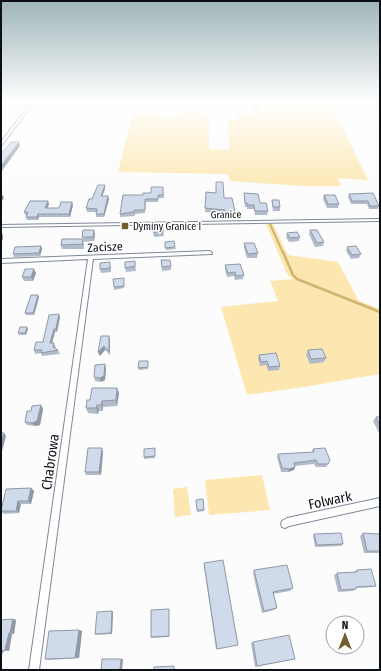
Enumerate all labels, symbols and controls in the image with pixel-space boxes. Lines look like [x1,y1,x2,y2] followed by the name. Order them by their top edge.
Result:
[211,209,241,221] street label: Granice
[120,221,130,231] marker: Dyminy Granice I
[133,221,201,233] place label: Dyminy Granice I
[87,239,123,255] street label: Zacisze
[38,433,63,491] street label: Chabrowa
[307,488,354,513] street label: Folwark
[325,615,365,655] north arrow
[342,619,348,632] text: N

